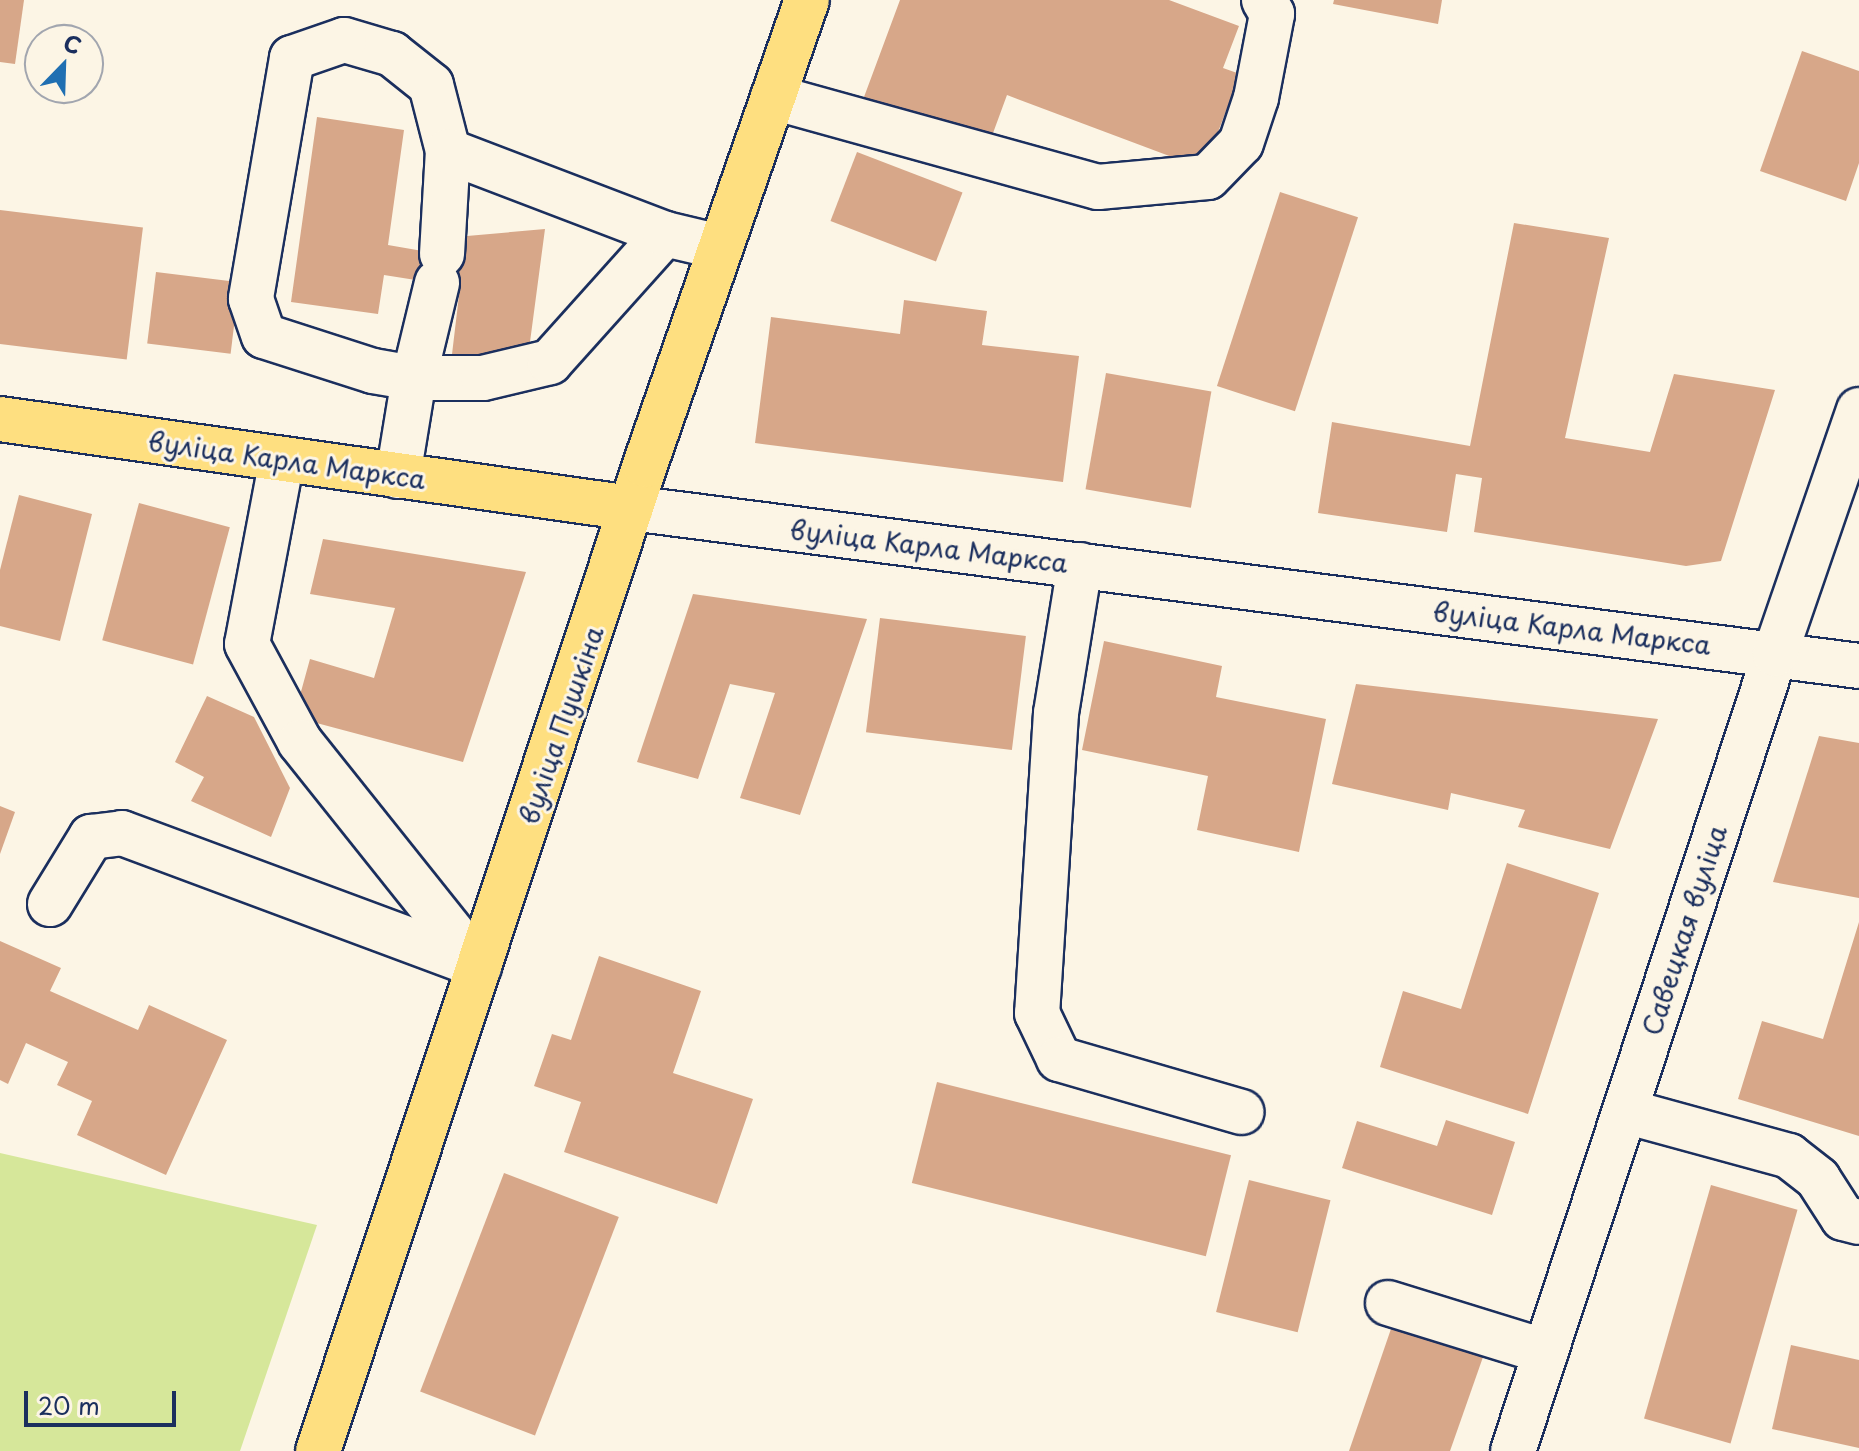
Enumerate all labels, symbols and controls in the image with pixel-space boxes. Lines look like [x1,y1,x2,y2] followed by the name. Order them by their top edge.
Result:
[24,24,104,104] north arrow
[59,25,87,62] text: С
[146,425,428,495] street label: вуліца Карла Маркса
[788,513,1070,579] street label: вуліца Карла Маркса
[1431,595,1713,661] street label: вуліца Карла Маркса
[512,622,610,828] street label: вуліца Пушкіна
[1635,821,1733,1039] street label: Савецкая вуліца
[28,1375,180,1425] scale bar
[38,1387,100,1423] text: 20 m

